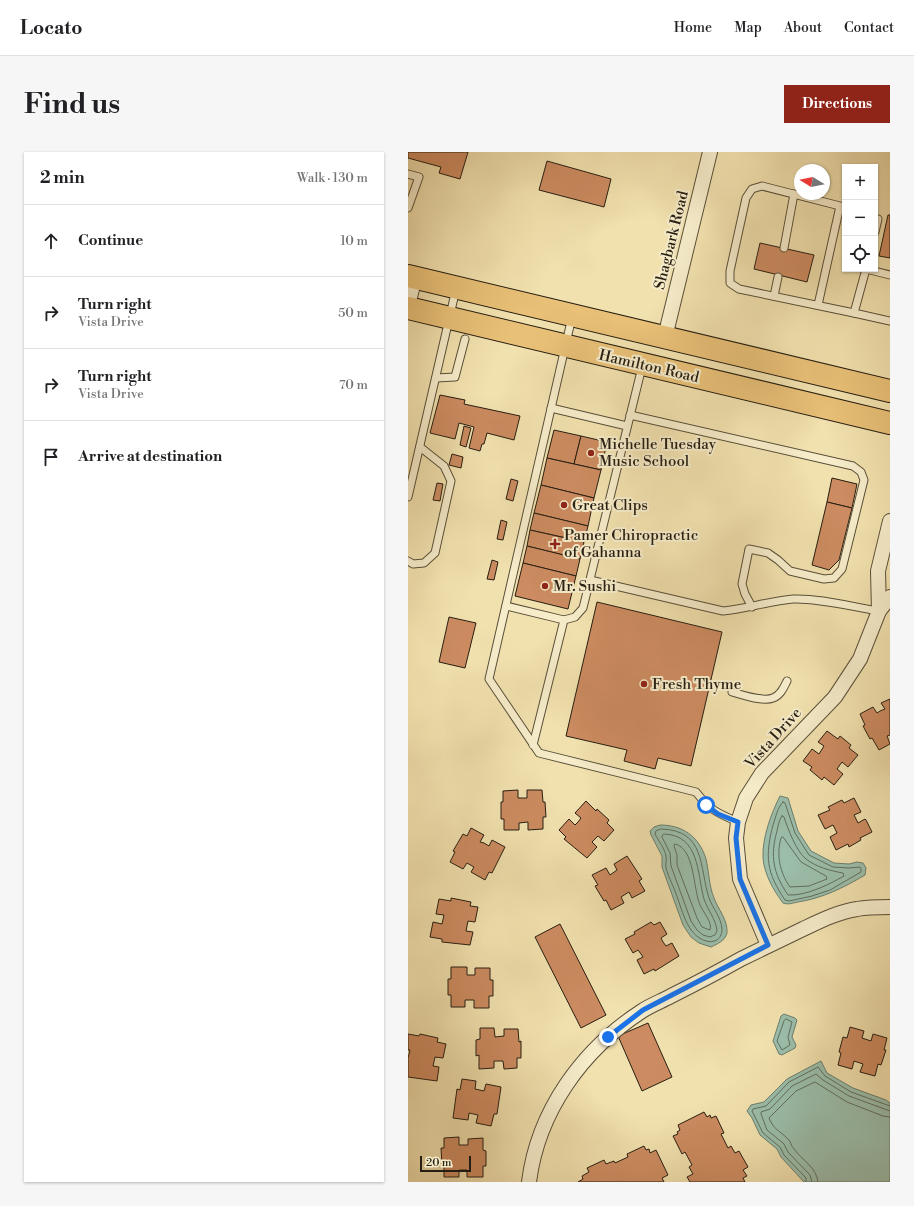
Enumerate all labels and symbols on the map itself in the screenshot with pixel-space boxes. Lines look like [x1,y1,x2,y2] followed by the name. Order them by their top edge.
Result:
[794,164,830,200] north arrow
[650,188,693,291] street label: Shagbark Road
[597,346,701,387] street label: Hamilton Road
[599,435,717,471] place label: Michelle Tuesday Music School
[586,448,596,458] marker: Michelle Tuesday Music School
[572,496,648,515] place label: Great Clips
[559,500,569,510] marker: Great Clips
[564,526,698,562] place label: Pamer Chiropractic of Gahanna
[549,538,561,550] marker: Pamer Chiropractic of Gahanna
[553,577,616,596] place label: Mr. Sushi
[540,581,550,591] marker: Mr. Sushi
[652,675,741,694] place label: Fresh Thyme
[639,679,649,689] marker: Fresh Thyme
[740,704,806,774] street label: Vista Drive
[697,796,715,814] route start
[599,1028,617,1046] route end
[420,1154,471,1173] scale bar

